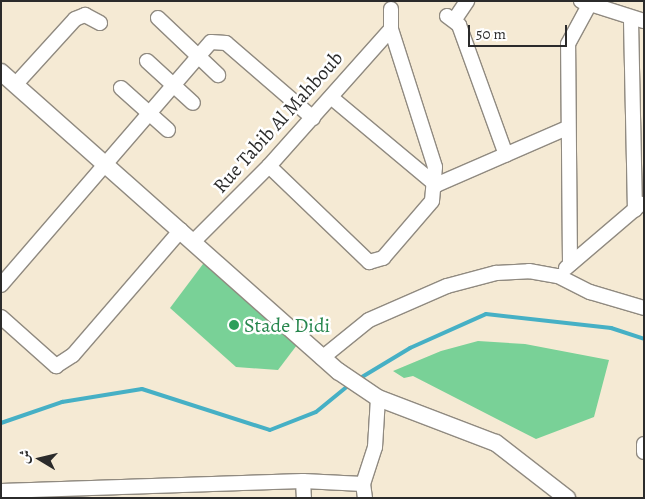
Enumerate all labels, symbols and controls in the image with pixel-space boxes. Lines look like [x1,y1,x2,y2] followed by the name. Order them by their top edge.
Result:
[470,15,569,47] scale bar
[476,24,506,44] text: 50 m
[208,46,348,198] street label: Rue Tabib Al Mahboub
[244,313,330,337] place label: Stade Didi
[228,319,240,331] marker: Stade Didi
[15,434,65,484] north arrow
[14,448,35,465] text: ش

